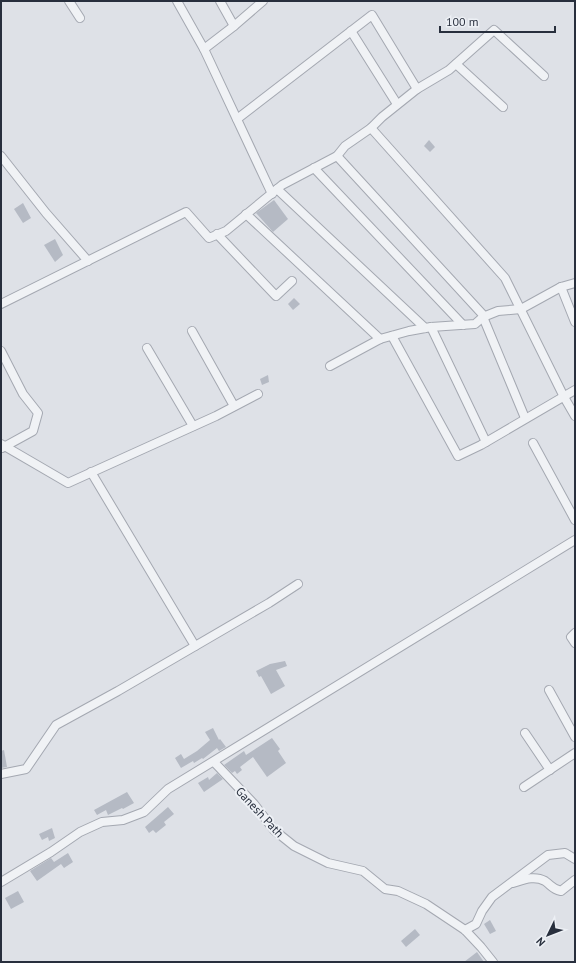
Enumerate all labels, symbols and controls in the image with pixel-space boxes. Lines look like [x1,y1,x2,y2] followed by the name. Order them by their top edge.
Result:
[440,8,555,34] scale bar
[446,14,479,29] text: 100 m
[233,784,287,840] street label: Ganesh Path
[528,915,568,955] north arrow
[533,934,548,949] text: N

